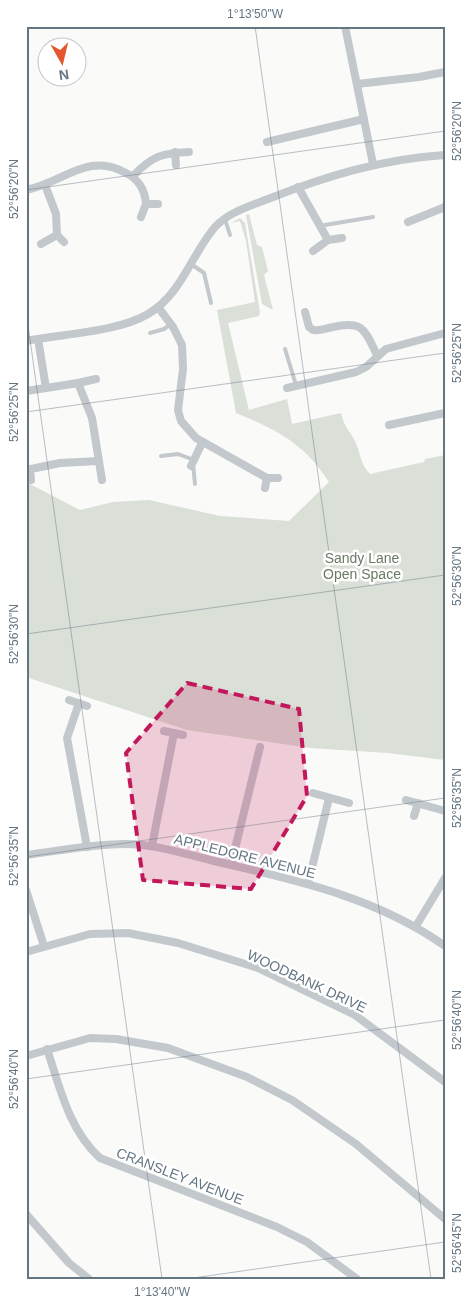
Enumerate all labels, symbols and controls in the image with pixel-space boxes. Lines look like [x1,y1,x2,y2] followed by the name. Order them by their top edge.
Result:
[227,7,284,21] text: 1°13'50"W
[38,38,88,88] north arrow
[58,66,70,84] text: N
[450,101,464,161] text: 52°56'20"N
[7,159,21,219] text: 52°56'20"N
[450,323,464,383] text: 52°56'25"N
[7,382,21,442] text: 52°56'25"N
[450,546,464,606] text: 52°56'30"N
[323,550,401,582] park label: Sandy Lane Open Space
[7,604,21,664] text: 52°56'30"N
[450,768,464,828] text: 52°56'35"N
[7,826,21,886] text: 52°56'35"N
[173,831,317,881] street label: APPLEDORE AVENUE
[245,946,369,1016] street label: WOODBANK DRIVE
[450,990,464,1050] text: 52°56'40"N
[7,1049,21,1109] text: 52°56'40"N
[114,1144,246,1208] street label: CRANSLEY AVENUE
[450,1213,464,1273] text: 52°56'45"N
[134,1285,191,1299] text: 1°13'40"W

